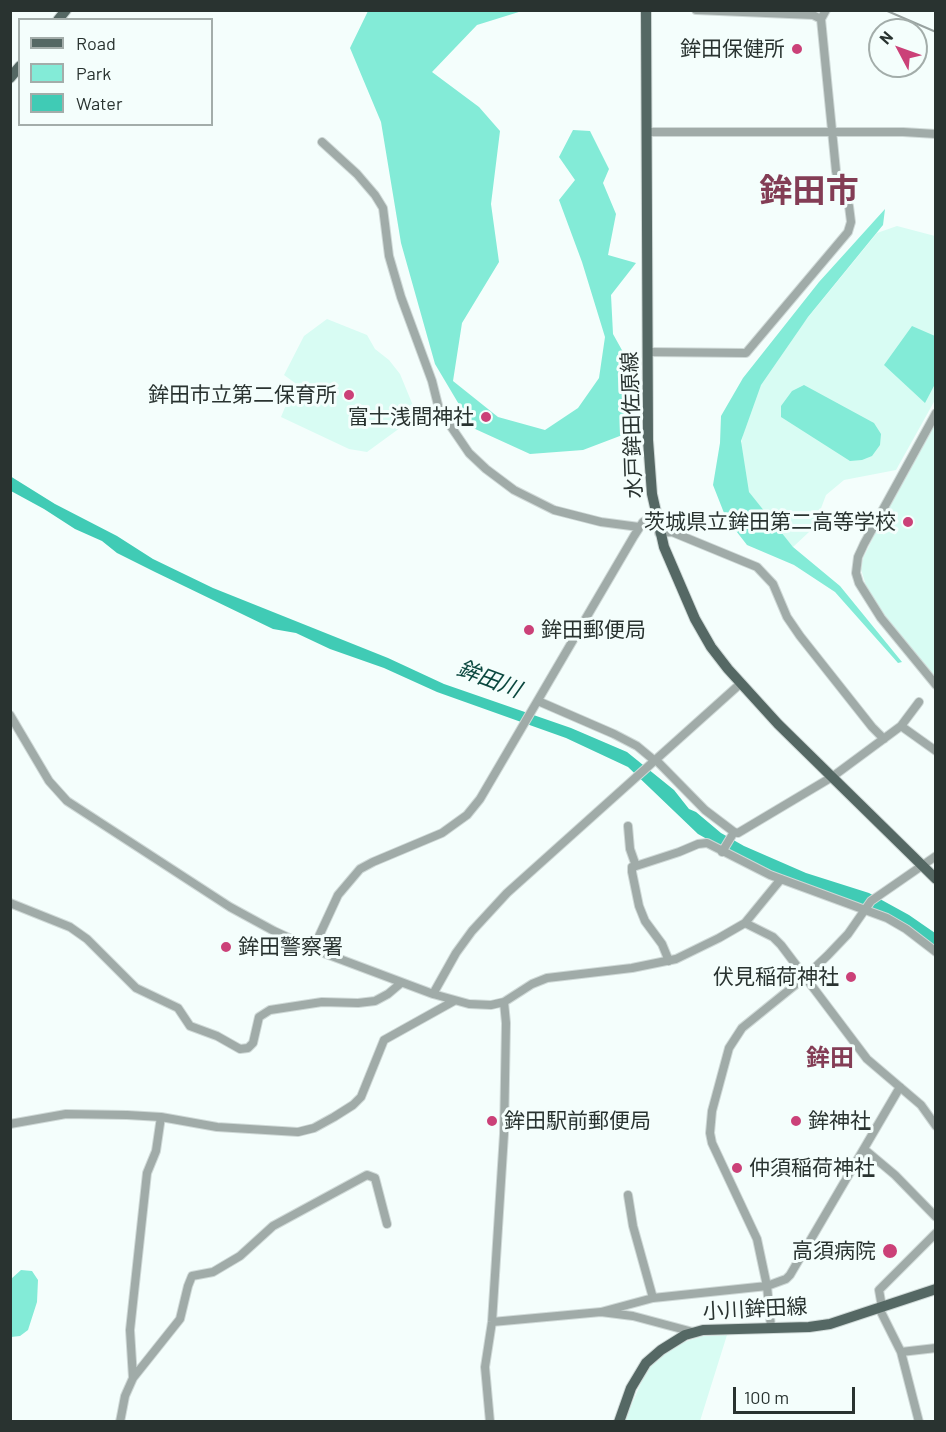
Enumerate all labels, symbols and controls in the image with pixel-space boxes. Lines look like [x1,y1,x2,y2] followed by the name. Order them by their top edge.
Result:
[18,18,213,126] legend
[868,18,928,78] north arrow
[875,27,896,47] text: N
[76,32,116,54] text: Road
[680,36,785,62] place label: 鉾田保健所
[790,42,804,56] marker: 鉾田保健所
[76,62,111,84] text: Park
[76,92,123,114] text: Water
[760,171,858,211] district label: 鉾田市
[617,351,647,499] street label: 水戸鉾田佐原線
[148,382,337,408] place label: 鉾田市立第二保育所
[342,388,356,402] marker: 鉾田市立第二保育所
[348,404,474,430] place label: 富士浅間神社
[479,410,493,424] marker: 富士浅間神社
[644,509,896,535] place label: 茨城県立鉾田第二高等学校
[901,515,915,529] marker: 茨城県立鉾田第二高等学校
[541,617,646,643] place label: 鉾田郵便局
[522,623,536,637] marker: 鉾田郵便局
[453,655,525,703] water label: 鉾田川
[238,934,343,960] place label: 鉾田警察署
[219,940,233,954] marker: 鉾田警察署
[713,964,839,990] place label: 伏見稲荷神社
[844,970,858,984] marker: 伏見稲荷神社
[806,1044,854,1072] district label: 鉾田
[504,1108,651,1134] place label: 鉾田駅前郵便局
[808,1108,871,1134] place label: 鉾神社
[485,1114,499,1128] marker: 鉾田駅前郵便局
[789,1114,803,1128] marker: 鉾神社
[749,1155,875,1181] place label: 仲須稲荷神社
[730,1161,744,1175] marker: 仲須稲荷神社
[792,1238,876,1264] place label: 高須病院
[881,1242,899,1260] marker: 高須病院
[702,1294,808,1324] street label: 小川鉾田線
[736,1375,858,1413] scale bar
[744,1386,789,1408] text: 100 m

